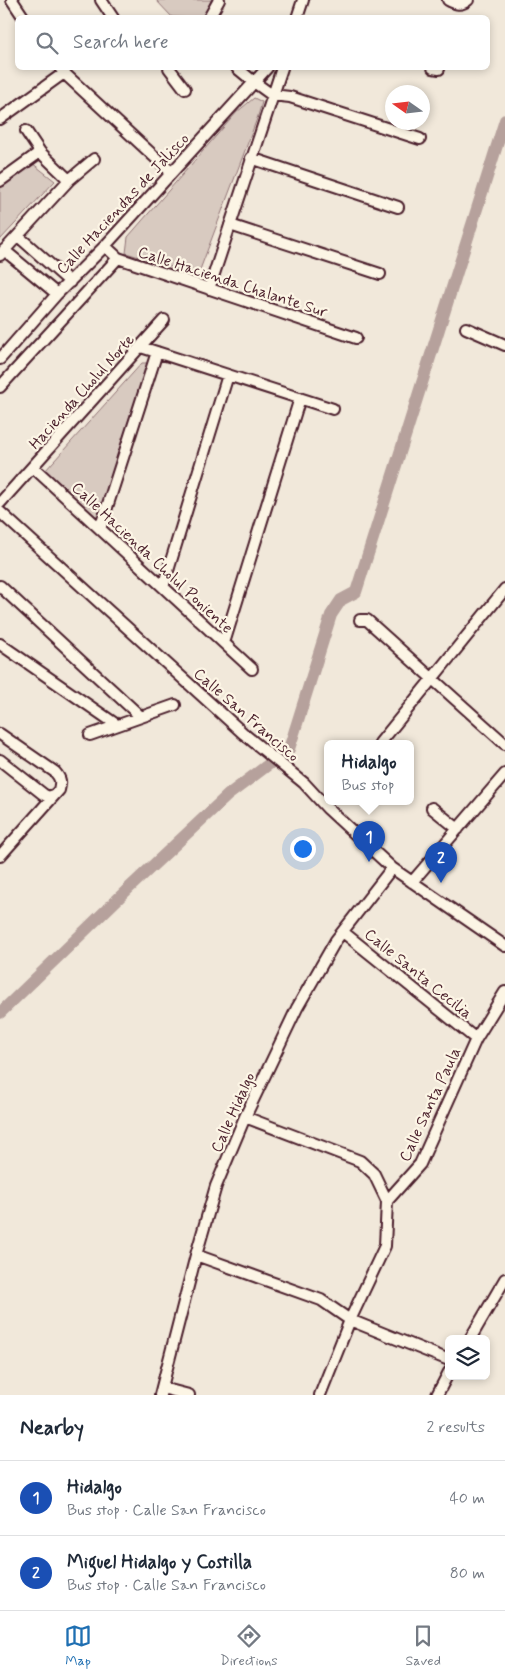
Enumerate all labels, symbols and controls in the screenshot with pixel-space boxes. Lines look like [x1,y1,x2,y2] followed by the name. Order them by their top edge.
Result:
[15,15,490,70] search box
[33,29,61,57] icon: search
[73,30,169,55] text: Search here
[385,85,430,130] north arrow
[52,129,194,279] street label: Calle Haciendas de Jalisco
[135,242,330,323] street label: Calle Hacienda Chalante Sur
[25,329,140,454] street label: Hacienda Cholul Norte
[67,478,237,639] street label: Calle Hacienda Cholul Poniente
[189,663,303,767] street label: Calle San Francisco
[324,740,414,805] popup
[342,750,396,775] text: Hidalgo
[342,775,395,796] text: Bus stop
[353,821,385,862] pin: 1
[290,836,316,862] your location
[425,842,457,883] pin: 2
[360,924,476,1024] street label: Calle Santa Cecilia
[395,1044,466,1165] street label: Calle Santa Paula
[206,1069,260,1156] street label: Calle Hidalgo
[445,1335,490,1380] map controls
[445,1335,490,1380] button: layers
[20,1414,84,1442] text: Nearby
[427,1417,485,1438] text: 2 results
[67,1475,122,1500] text: Hidalgo
[32,1488,40,1509] text: 1
[449,1488,485,1509] text: 40 m
[67,1500,266,1521] text: Bus stop · Calle San Francisco
[67,1550,252,1575] text: Miguel Hidalgo y Costilla
[32,1563,40,1584] text: 2
[450,1563,485,1584] text: 80 m
[67,1575,266,1596] text: Bus stop · Calle San Francisco
[64,1622,92,1670] tab: Map
[220,1622,278,1670] tab: Directions
[406,1622,441,1670] tab: Saved

